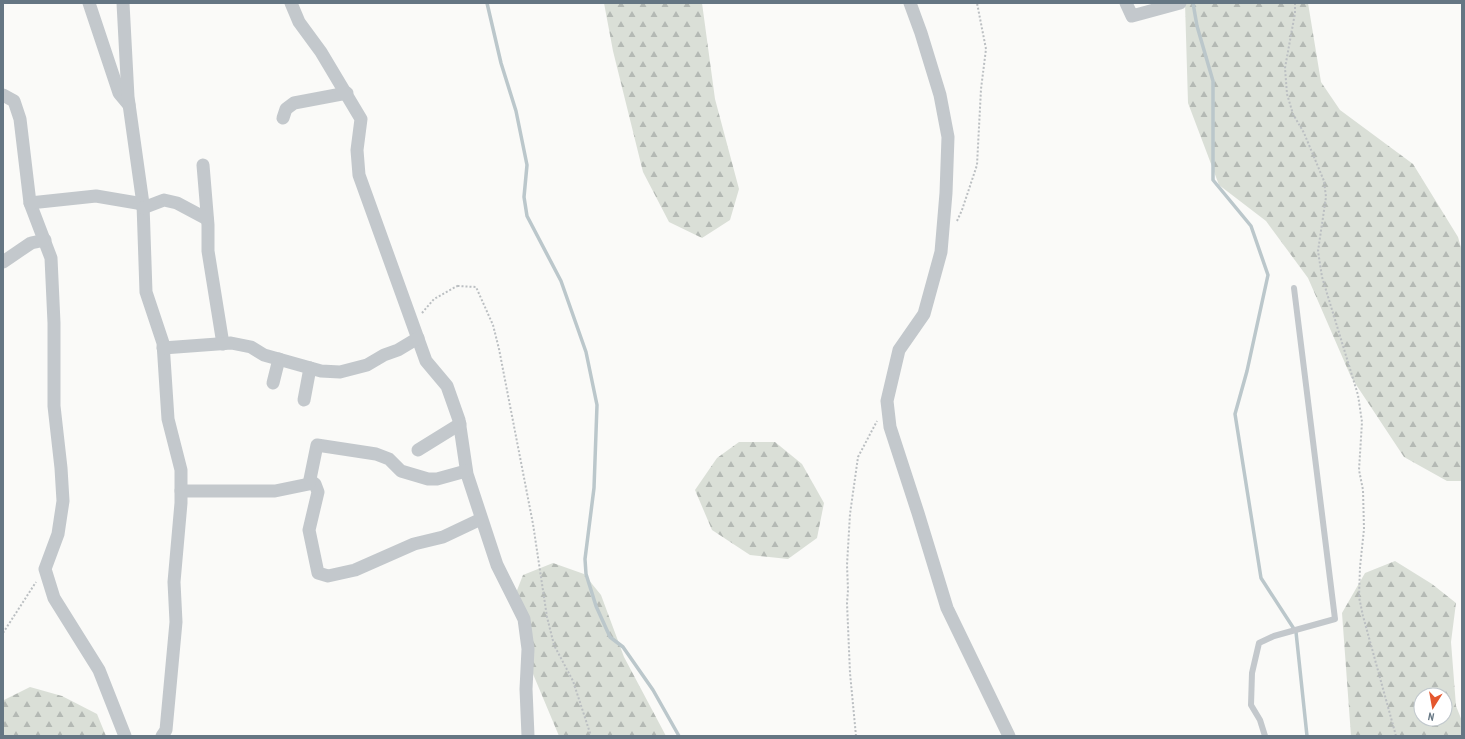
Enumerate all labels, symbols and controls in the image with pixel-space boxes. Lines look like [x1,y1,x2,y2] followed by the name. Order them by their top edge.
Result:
[1413,687,1453,727] north arrow
[1427,709,1435,724] text: N

